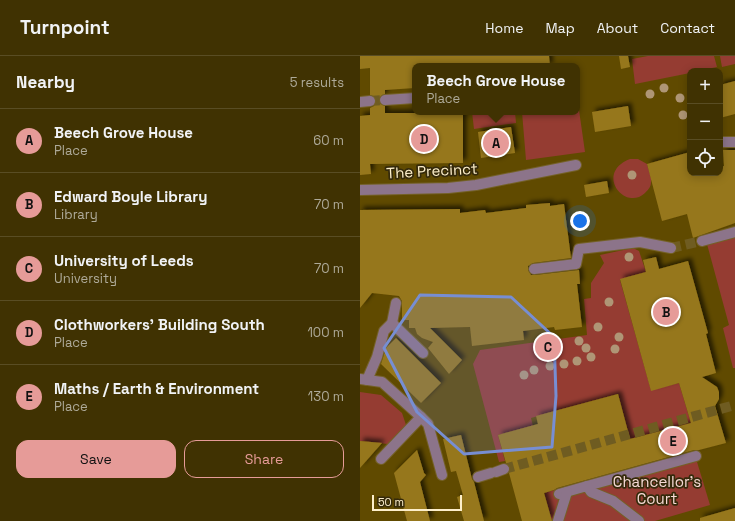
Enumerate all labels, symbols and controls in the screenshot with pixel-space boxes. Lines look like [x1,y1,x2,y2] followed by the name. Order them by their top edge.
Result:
[20,15,110,40] text: Turnpoint
[485,19,523,37] text: Home
[545,19,575,37] text: Map
[597,19,638,37] text: About
[660,19,715,37] text: Contact
[412,63,580,115] popup
[687,68,723,176] map controls
[687,68,723,104] button: +
[16,71,75,93] text: Nearby
[427,71,565,90] text: Beech Grove House
[290,74,344,91] text: 5 results
[427,90,460,107] text: Place
[687,104,723,140] button: −
[54,123,193,142] text: Beech Grove House
[411,124,437,154] pin: D
[483,128,509,158] pin: A
[25,132,33,149] text: A
[313,132,344,149] text: 60 m
[687,140,723,176] button: locate
[54,142,88,159] text: Place
[386,159,478,182] street label: The Precinct
[54,187,208,206] text: Edward Boyle Library
[25,196,33,213] text: B
[314,196,344,213] text: 70 m
[54,206,98,223] text: Library
[570,211,590,231] your location
[54,251,194,270] text: University of Leeds
[25,260,33,277] text: C
[314,260,344,277] text: 70 m
[54,270,117,287] text: University
[653,297,679,327] pin: B
[54,315,265,334] text: Clothworkers' Building South
[25,324,33,341] text: D
[307,324,344,341] text: 100 m
[535,332,561,362] pin: C
[54,334,88,351] text: Place
[54,379,259,398] text: Maths / Earth & Environment
[25,388,33,405] text: E
[308,388,344,405] text: 130 m
[54,398,88,415] text: Place
[660,426,686,456] pin: E
[16,440,176,478] button: Save
[184,440,344,478] button: Share
[613,472,701,508] park label: Chancellor's Court
[372,493,462,512] scale bar
[378,495,404,509] text: 50 m

